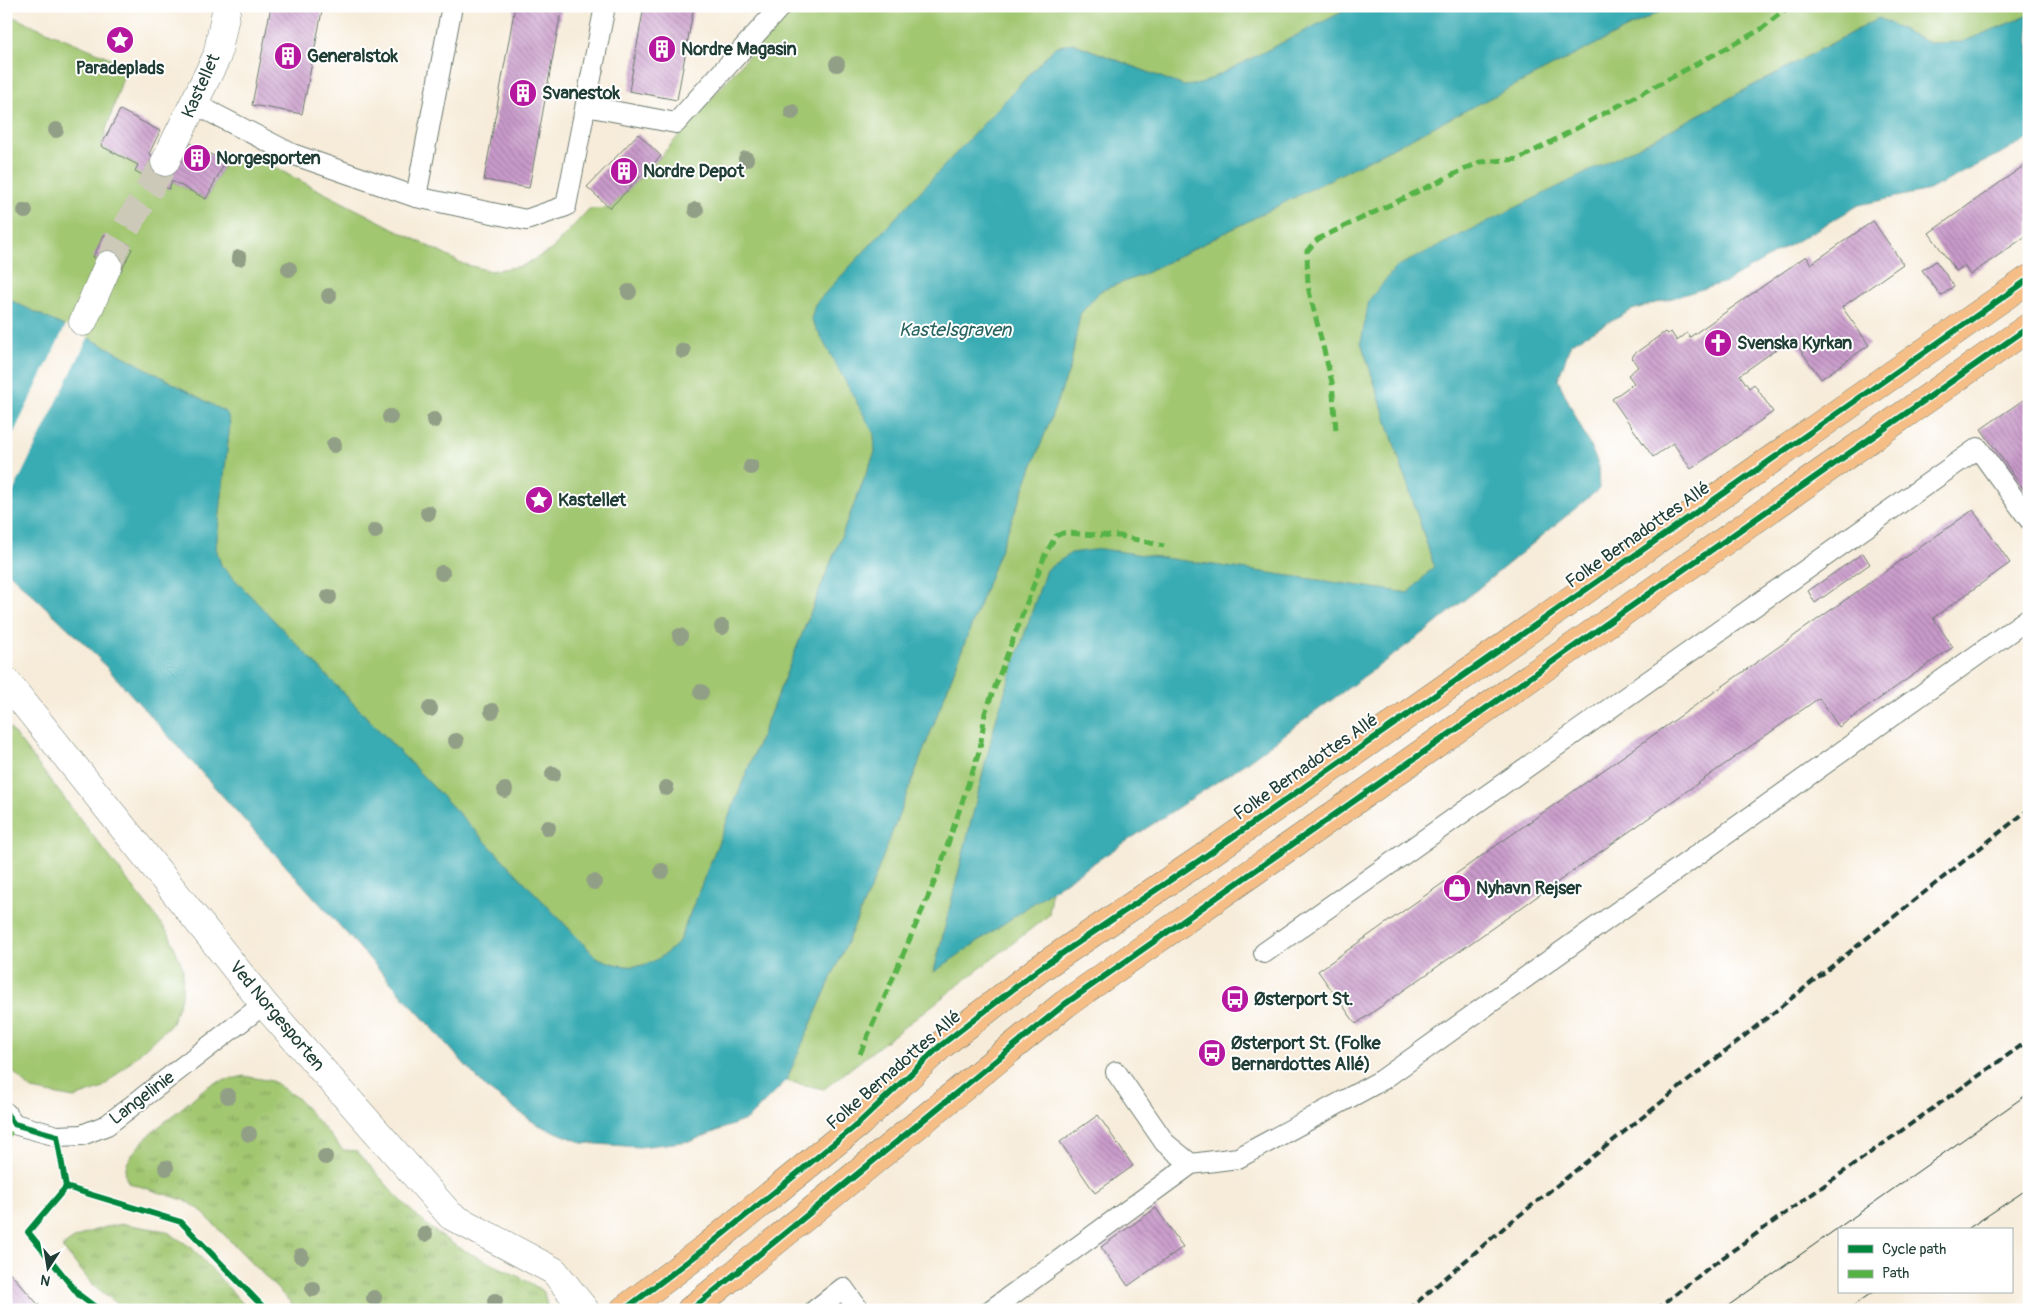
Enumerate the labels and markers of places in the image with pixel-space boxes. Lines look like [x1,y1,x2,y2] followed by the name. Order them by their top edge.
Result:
[105,25,135,55] place icon: Paradeplads
[647,34,677,64] building icon: Nordre Magasin
[681,38,797,61] place label: Nordre Magasin
[273,41,303,71] building icon: Generalstok
[307,45,399,68] place label: Generalstok
[76,57,165,80] place label: Paradeplads
[508,78,538,108] building icon: Svanestok
[542,82,620,105] place label: Svanestok
[182,143,212,173] building icon: Norgesporten
[216,147,321,170] place label: Norgesporten
[609,156,639,186] building icon: Nordre Depot
[643,160,745,183] place label: Nordre Depot
[1703,328,1733,358] church icon: Svenska Kyrkan
[1737,332,1852,355] place label: Svenska Kyrkan
[524,485,554,515] place icon: Kastellet
[558,489,627,512] place label: Kastellet
[1442,873,1472,903] shop icon: Nyhavn Rejser
[1476,877,1582,900] place label: Nyhavn Rejser
[1220,984,1250,1014] bus stop icon: Østerport St.
[1254,988,1354,1011] place label: Østerport St.
[1231,1032,1382,1076] place label: Østerport St. (Folke Bernardottes Allé)
[1197,1038,1227,1068] bus stop icon: Østerport St. (Folke Bernardottes Allé)

